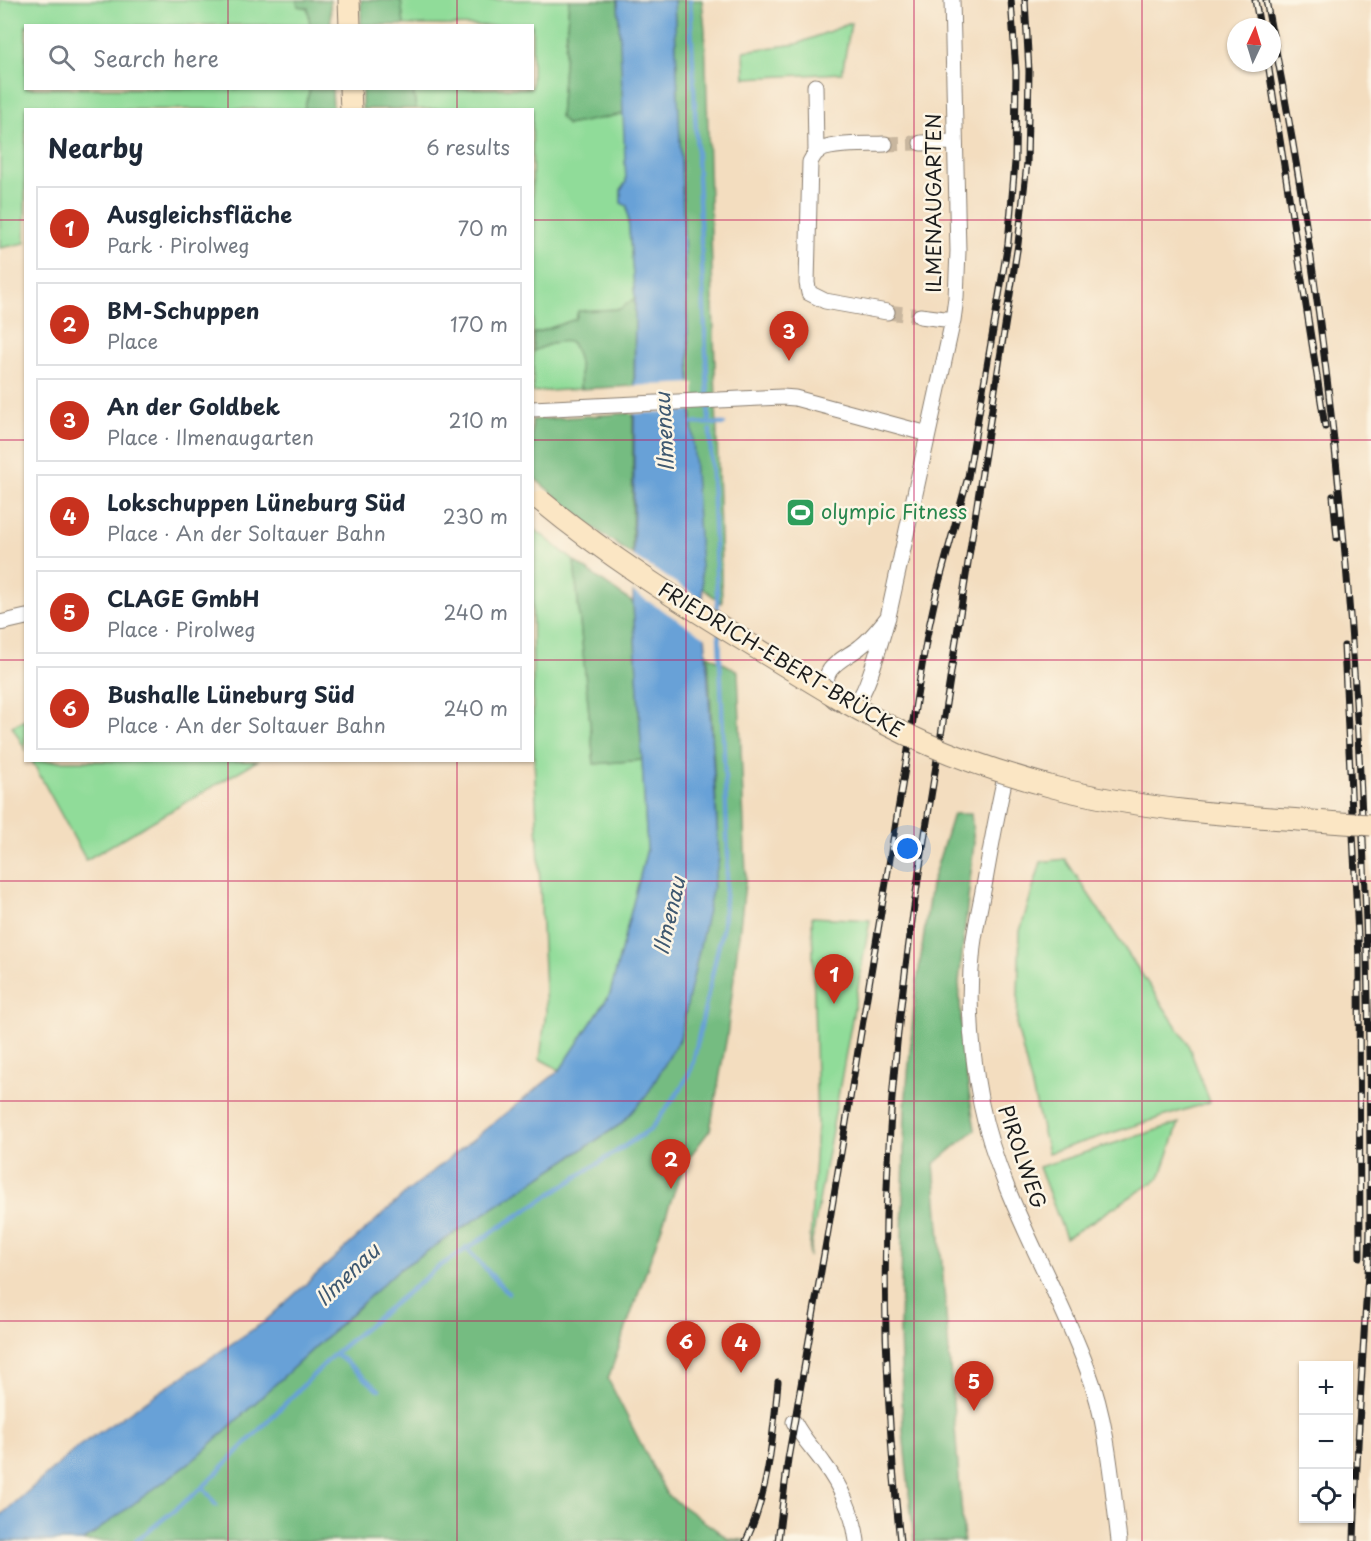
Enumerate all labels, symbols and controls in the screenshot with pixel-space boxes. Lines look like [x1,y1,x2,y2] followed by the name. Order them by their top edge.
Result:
[1227,18,1281,72] north arrow
[24,24,534,90] search box
[45,41,78,74] icon: search
[93,41,219,74] text: Search here
[918,113,948,293] street label: ILMENAUGARTEN
[48,128,143,167] text: Nearby
[426,132,510,162] text: 6 results
[107,197,292,230] text: Ausgleichsfläche
[65,213,74,243] text: 1
[458,213,508,243] text: 70 m
[107,230,250,260] text: Park · Pirolweg
[107,293,260,326] text: BM-Schuppen
[62,309,77,339] text: 2
[450,309,508,339] text: 170 m
[770,312,808,361] pin: 3
[107,326,158,356] text: Place
[107,389,280,422] text: An der Goldbek
[645,390,681,472] water label: Ilmenau
[63,405,76,435] text: 3
[449,405,508,435] text: 210 m
[107,422,314,452] text: Place · Ilmenaugarten
[107,485,406,518] text: Lokschuppen Lüneburg Süd
[784,496,816,528] sports icon: olympic Fitness
[821,496,967,526] place label: olympic Fitness
[63,501,76,531] text: 4
[443,501,508,531] text: 230 m
[107,518,386,548] text: Place · An der Soltauer Bahn
[653,574,910,745] street label: FRIEDRICH-EBERT-BRÜCKE
[107,581,260,614] text: CLAGE GmbH
[63,597,76,627] text: 5
[443,597,508,627] text: 240 m
[107,614,256,644] text: Place · Pirolweg
[107,677,355,710] text: Bushalle Lüneburg Süd
[62,693,77,723] text: 6
[443,693,508,723] text: 240 m
[107,710,386,740] text: Place · An der Soltauer Bahn
[893,834,922,863] your location
[644,872,693,958] water label: Ilmenau
[814,954,854,1004] pin: 1
[991,1101,1055,1212] street label: PIROLWEG
[652,1140,690,1189] pin: 2
[307,1234,387,1312] water label: Ilmenau
[666,1322,706,1371] pin: 6
[722,1324,760,1373] pin: 4
[1299,1361,1353,1523] map controls
[1299,1361,1353,1415] button: +
[954,1362,994,1411] pin: 5
[1299,1415,1353,1469] button: −
[1299,1469,1353,1523] button: locate

